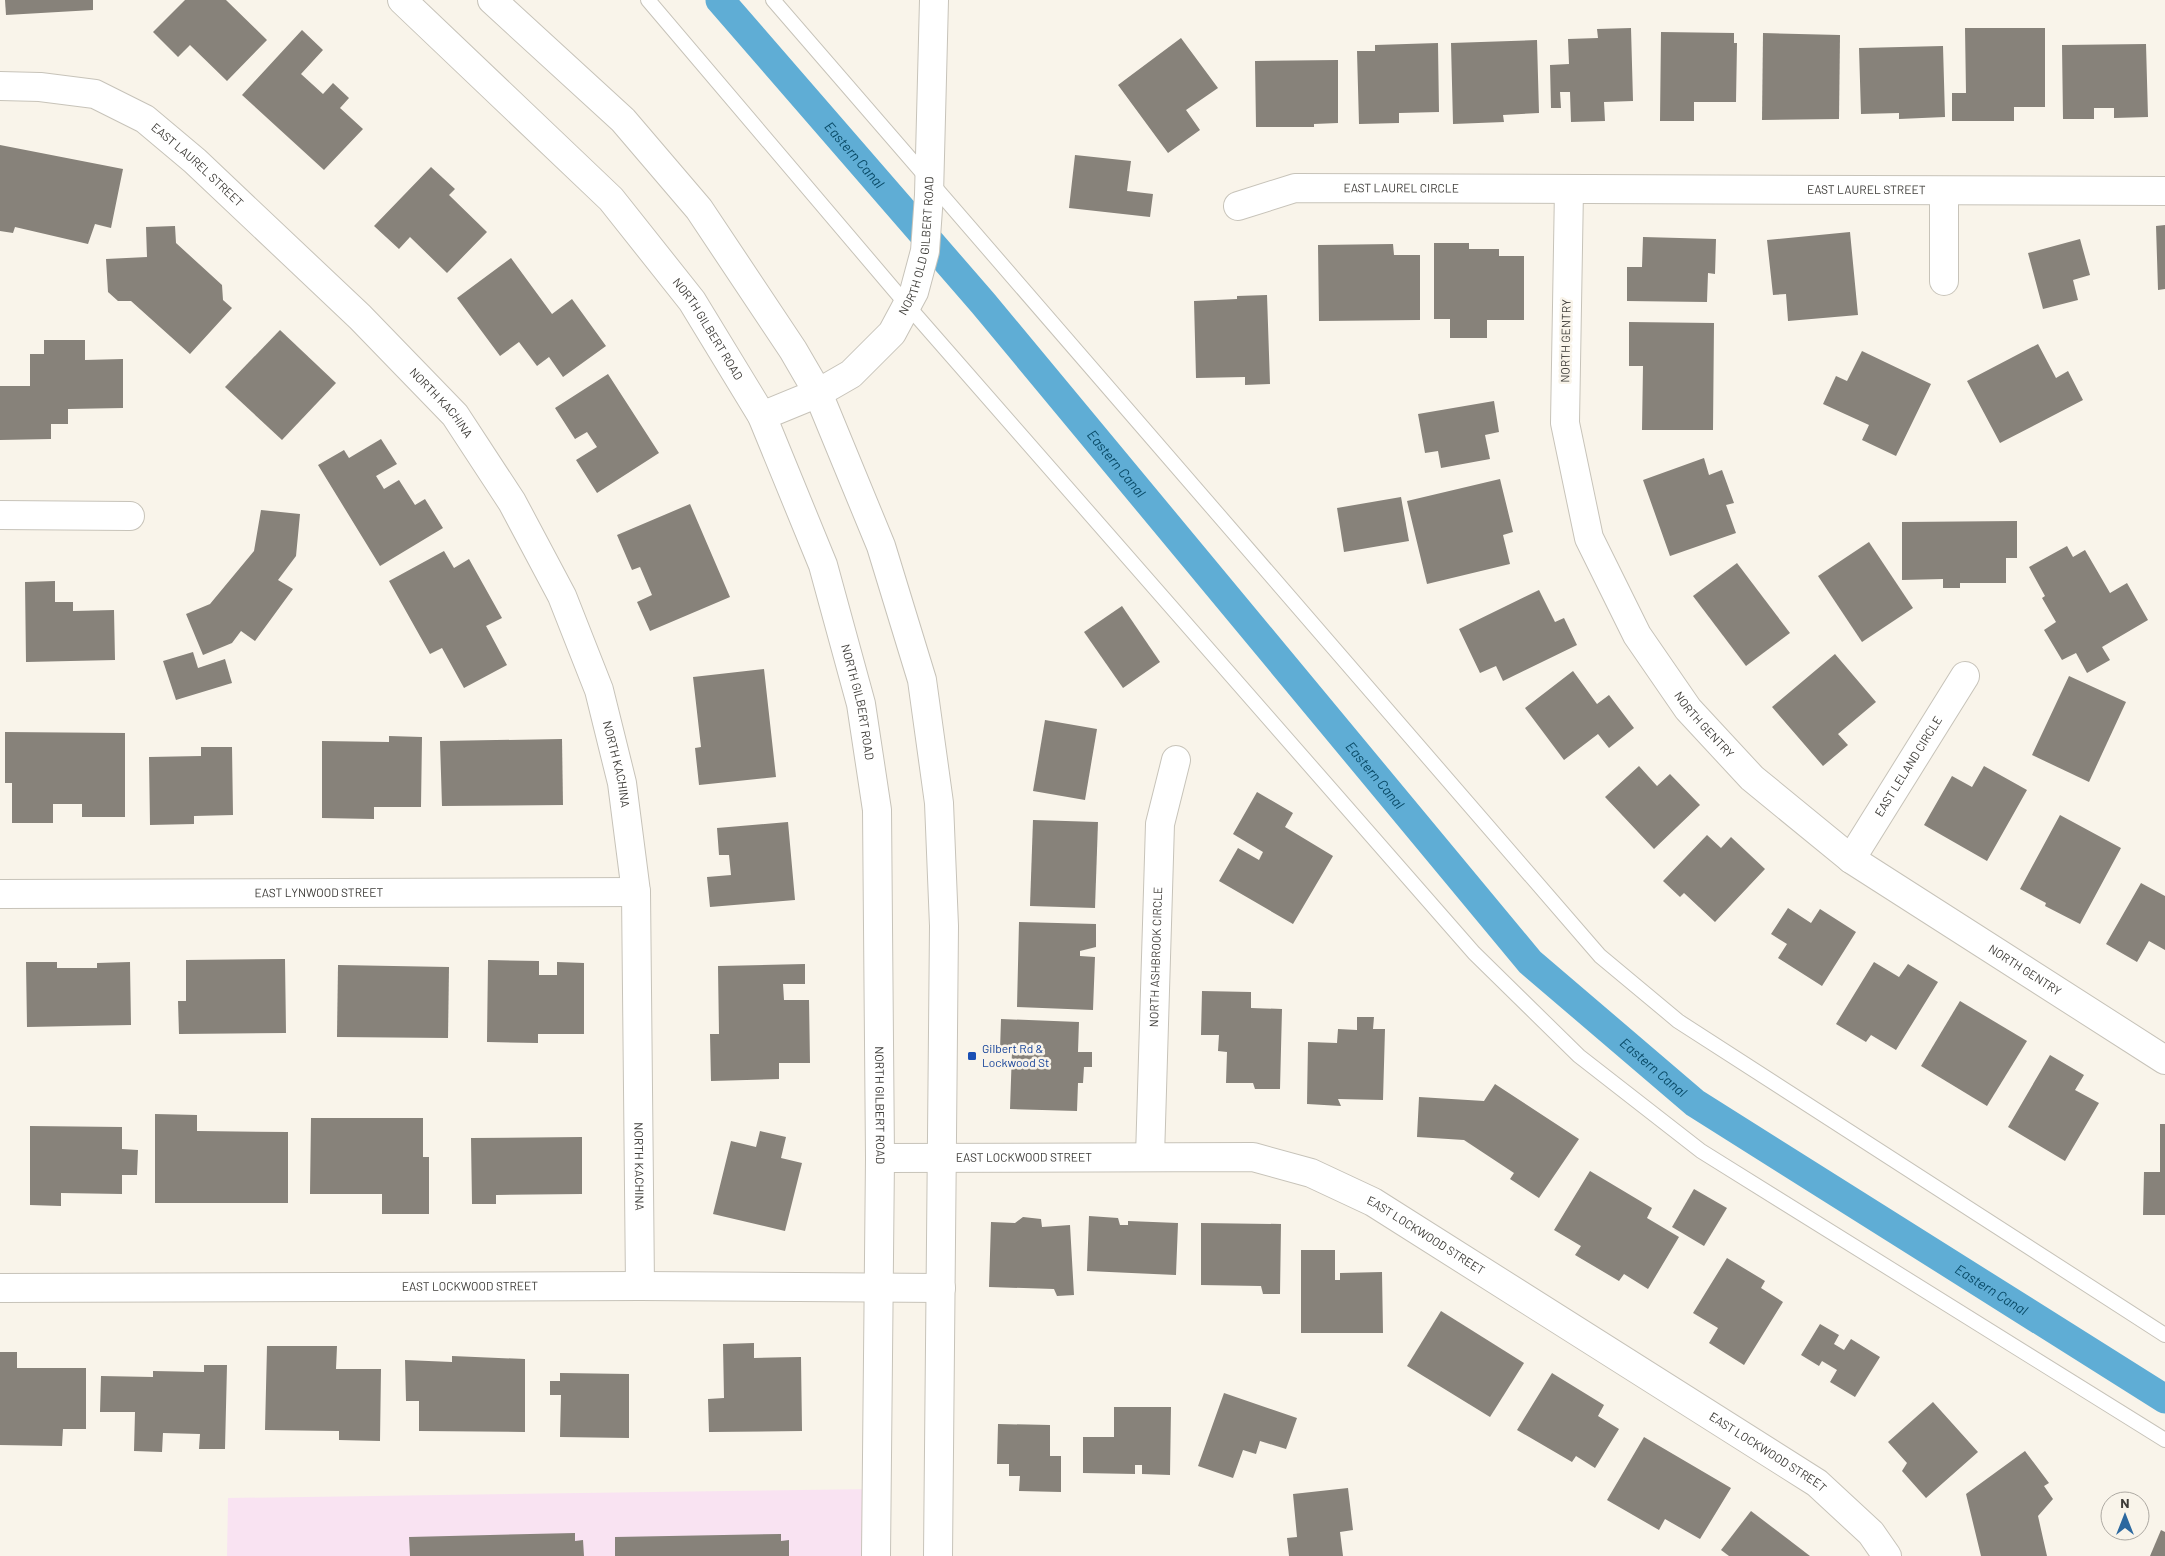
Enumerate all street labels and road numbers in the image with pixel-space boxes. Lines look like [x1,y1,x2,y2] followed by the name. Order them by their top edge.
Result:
[149,120,247,209] street label: EAST LAUREL STREET
[895,176,935,317] street label: NORTH OLD GILBERT ROAD
[1343,180,1459,195] street label: EAST LAUREL CIRCLE
[1807,182,1926,196] street label: EAST LAUREL STREET
[671,275,746,382] street label: NORTH GILBERT ROAD
[1557,299,1573,383] street label: NORTH GENTRY
[407,365,476,440] street label: NORTH KACHINA
[839,642,877,761] street label: NORTH GILBERT ROAD
[1672,688,1738,760] street label: NORTH GENTRY
[1871,713,1944,819] street label: EAST LELAND CIRCLE
[601,719,633,808] street label: NORTH KACHINA
[255,885,384,899] street label: EAST LYNWOOD STREET
[1146,887,1164,1027] street label: NORTH ASHBROOK CIRCLE
[1986,941,2064,998] street label: NORTH GENTRY
[873,1046,888,1164] street label: NORTH GILBERT ROAD
[632,1122,647,1211] street label: NORTH KACHINA
[956,1149,1092,1164] street label: EAST LOCKWOOD STREET
[1365,1192,1488,1277] street label: EAST LOCKWOOD STREET
[402,1278,538,1293] street label: EAST LOCKWOOD STREET
[1707,1409,1830,1494] street label: EAST LOCKWOOD STREET

